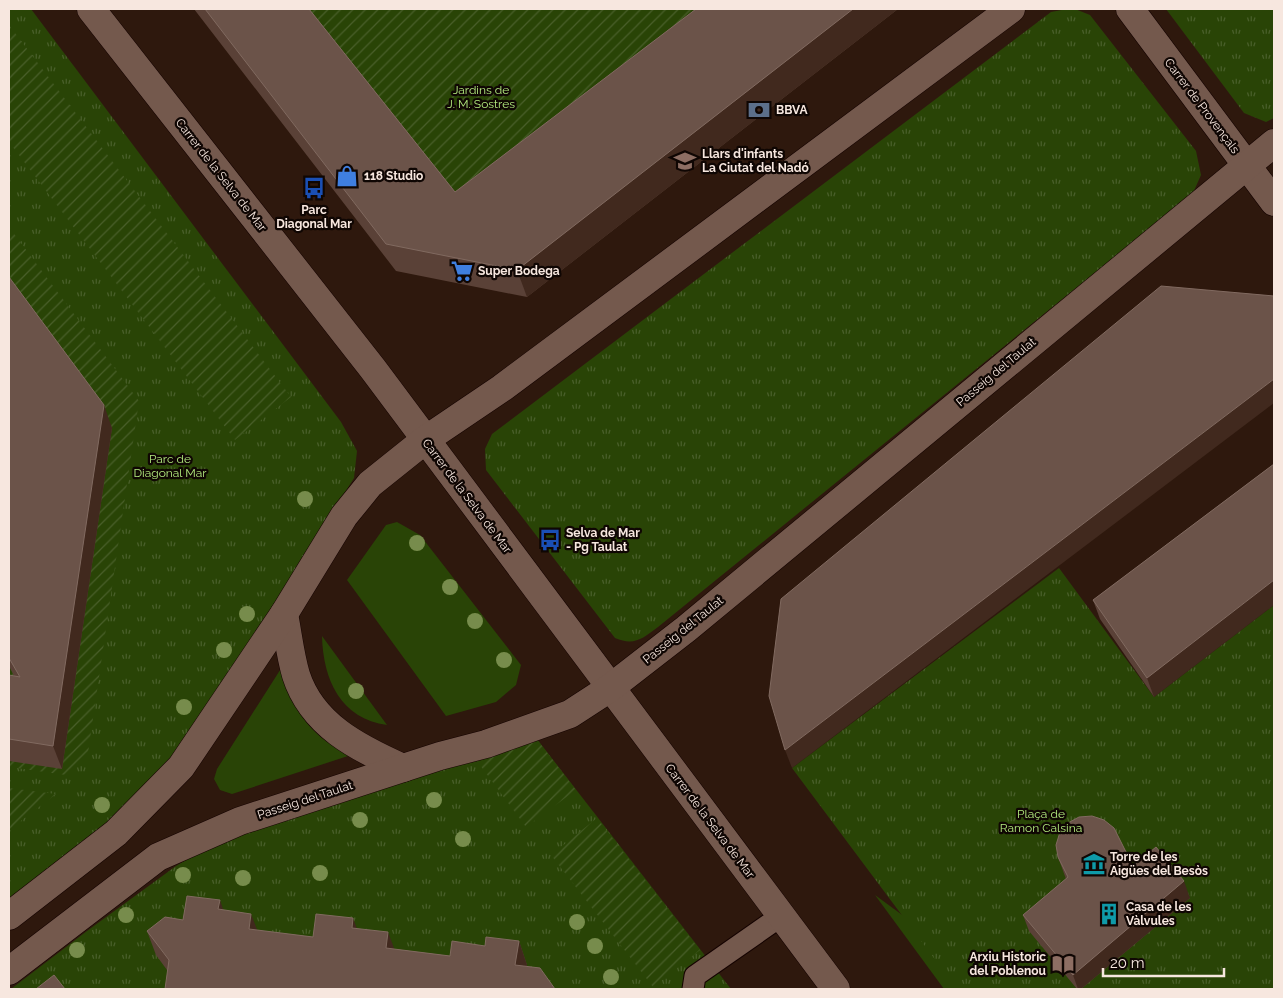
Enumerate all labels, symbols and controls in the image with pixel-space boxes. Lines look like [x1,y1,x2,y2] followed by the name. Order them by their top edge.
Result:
[1162,56,1242,156] street label: Carrer de Provençals
[447,83,515,111] park label: Jardins de J. M. Sostres
[746,97,772,123] bank icon: BBVA
[776,103,808,117] place label: BBVA
[173,116,270,235] street label: Carrer de la Selva de Mar
[702,147,809,175] place label: Llars d'infants La Ciutat del Nadó
[672,148,698,174] school or university icon: Llars d'infants La Ciutat del Nadó
[334,163,360,189] shop icon: 118 Studio
[364,169,423,183] place label: 118 Studio
[301,175,327,201] bus stop icon: Parc Diagonal Mar
[276,203,352,231] place label: Parc Diagonal Mar
[449,258,475,284] supermarket icon: Super Bodega
[478,264,560,278] place label: Super Bodega
[953,335,1039,409] street label: Passeig del Taulat
[419,436,515,557] street label: Carrer de la Selva de Mar
[133,452,207,480] park label: Parc de Diagonal Mar
[566,526,640,554] place label: Selva de Mar - Pg Taulat
[537,527,563,553] bus stop icon: Selva de Mar - Pg Taulat
[640,593,726,667] street label: Passeig del Taulat
[662,761,758,882] street label: Carrer de la Selva de Mar
[256,778,354,822] street label: Passeig del Taulat
[1000,807,1082,835] park label: Plaça de Ramon Calsina
[1110,850,1208,878] place label: Torre de les Aigües del Besòs
[1081,851,1107,877] museum icon: Torre de les Aigües del Besòs
[1126,900,1192,928] place label: Casa de les Vàlvules
[1096,901,1122,927] building icon: Casa de les Vàlvules
[1103,946,1224,978] scale bar
[969,950,1046,978] place label: Arxiu Historic del Poblenou
[1050,951,1076,977] library icon: Arxiu Historic del Poblenou
[1110,954,1145,972] text: 20 m

